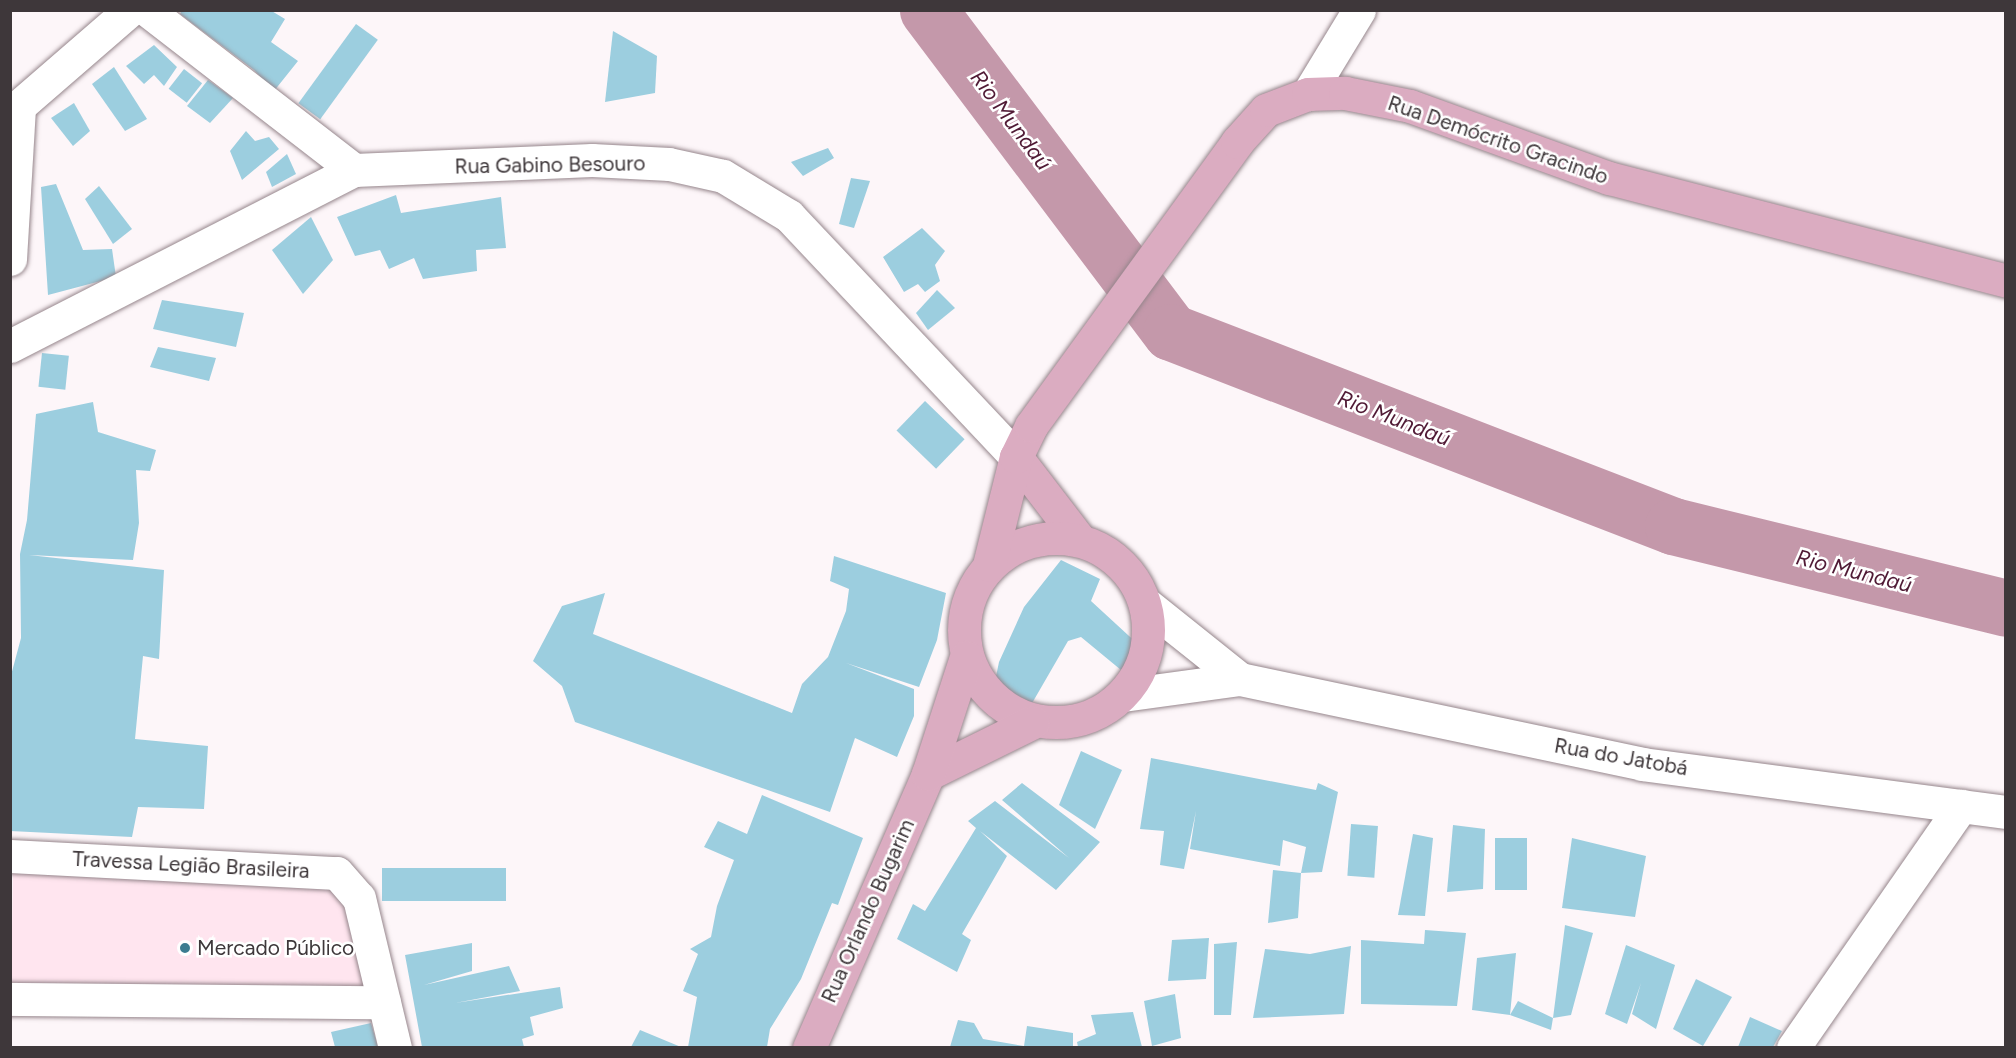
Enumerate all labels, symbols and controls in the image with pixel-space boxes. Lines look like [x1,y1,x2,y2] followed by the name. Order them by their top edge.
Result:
[965,65,1057,175] water label: Rio Mundaú
[1384,90,1612,190] street label: Rua Demócrito Gracindo
[454,151,646,179] street label: Rua Gabino Besouro
[1334,384,1454,452] water label: Rio Mundaú
[1793,544,1915,598] water label: Rio Mundaú
[1552,733,1690,781] street label: Rua do Jatobá
[816,815,920,1007] street label: Rua Orlando Bugarim
[72,846,310,884] street label: Travessa Legião Brasileira
[197,935,354,961] place label: Mercado Público
[178,941,192,955] marker: Mercado Público

